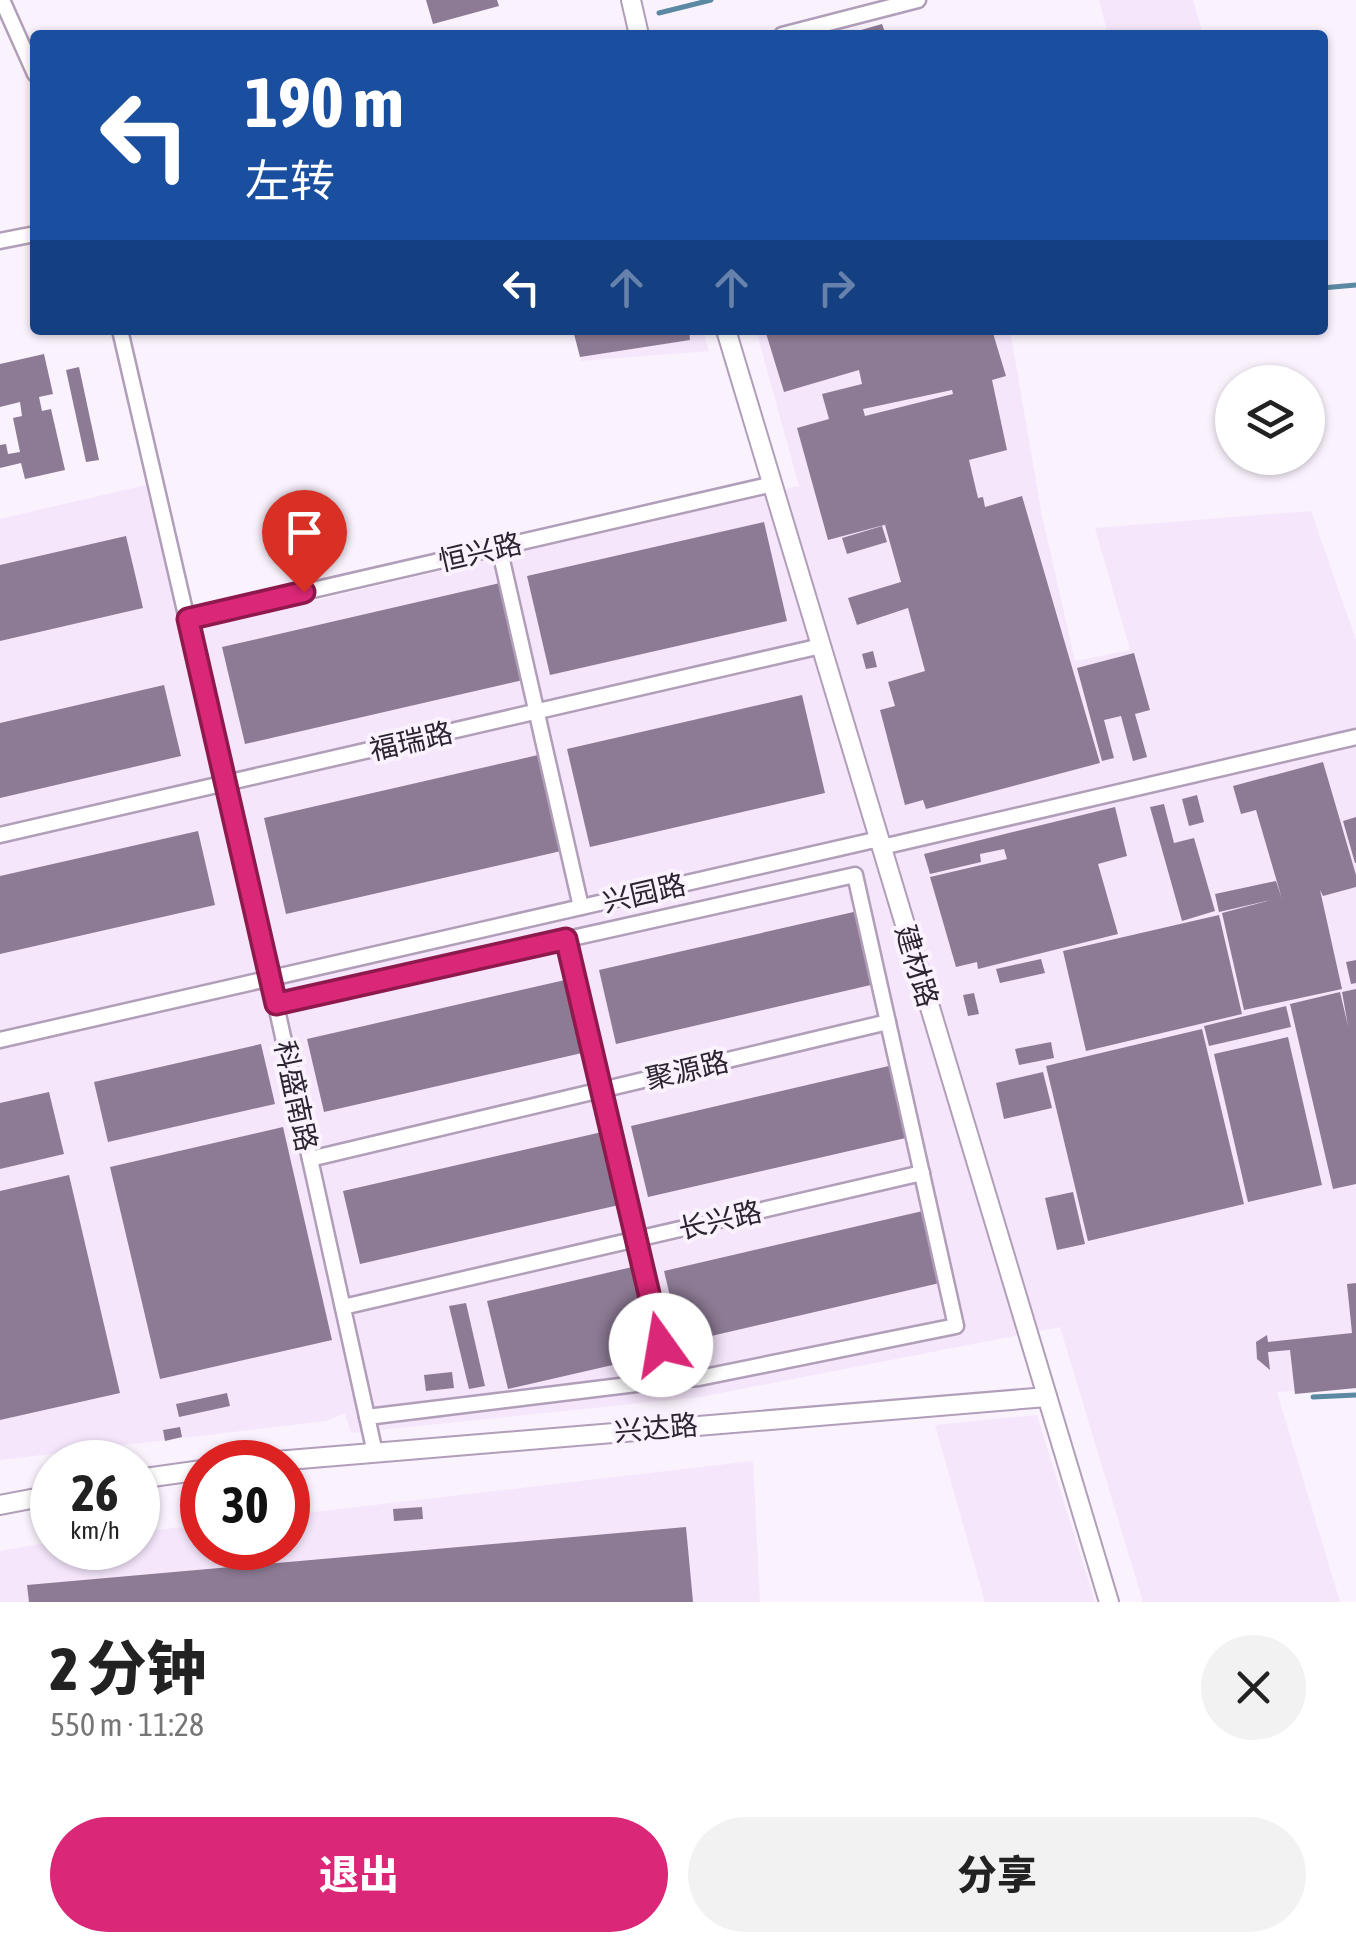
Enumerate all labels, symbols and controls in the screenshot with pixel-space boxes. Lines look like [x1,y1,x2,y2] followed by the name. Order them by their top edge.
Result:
[245,62,404,142] text: 190 m
[80,70,210,200] icon: left
[245,155,335,207] text: 左转
[494,260,549,315] icon: left
[599,260,654,315] icon: ahead
[704,260,759,315] icon: ahead
[809,260,864,315] icon: right
[1215,365,1325,475] map controls
[1215,365,1325,475] button: layers
[262,490,347,593] pin
[277,505,332,560] icon: arrive
[435,527,525,577] street label: 恒兴路
[366,716,456,766] street label: 福瑞路
[599,868,689,918] street label: 兴园路
[889,921,945,1011] street label: 建材路
[269,1038,323,1154] street label: 科盛南路
[642,1045,732,1095] street label: 聚源路
[675,1195,765,1245] street label: 长兴路
[609,1293,713,1397] position arrow
[613,1408,699,1448] street label: 兴达路
[180,1440,310,1570] speed limit sign: 30
[71,1464,118,1522] text: 26
[70,1516,120,1544] text: km/h
[50,1634,206,1703] text: 2 分钟
[1201,1635,1306,1740] button: close
[50,1706,204,1743] text: 550 m · 11:28
[50,1817,668,1932] button: 退出
[688,1817,1306,1932] button: 分享

